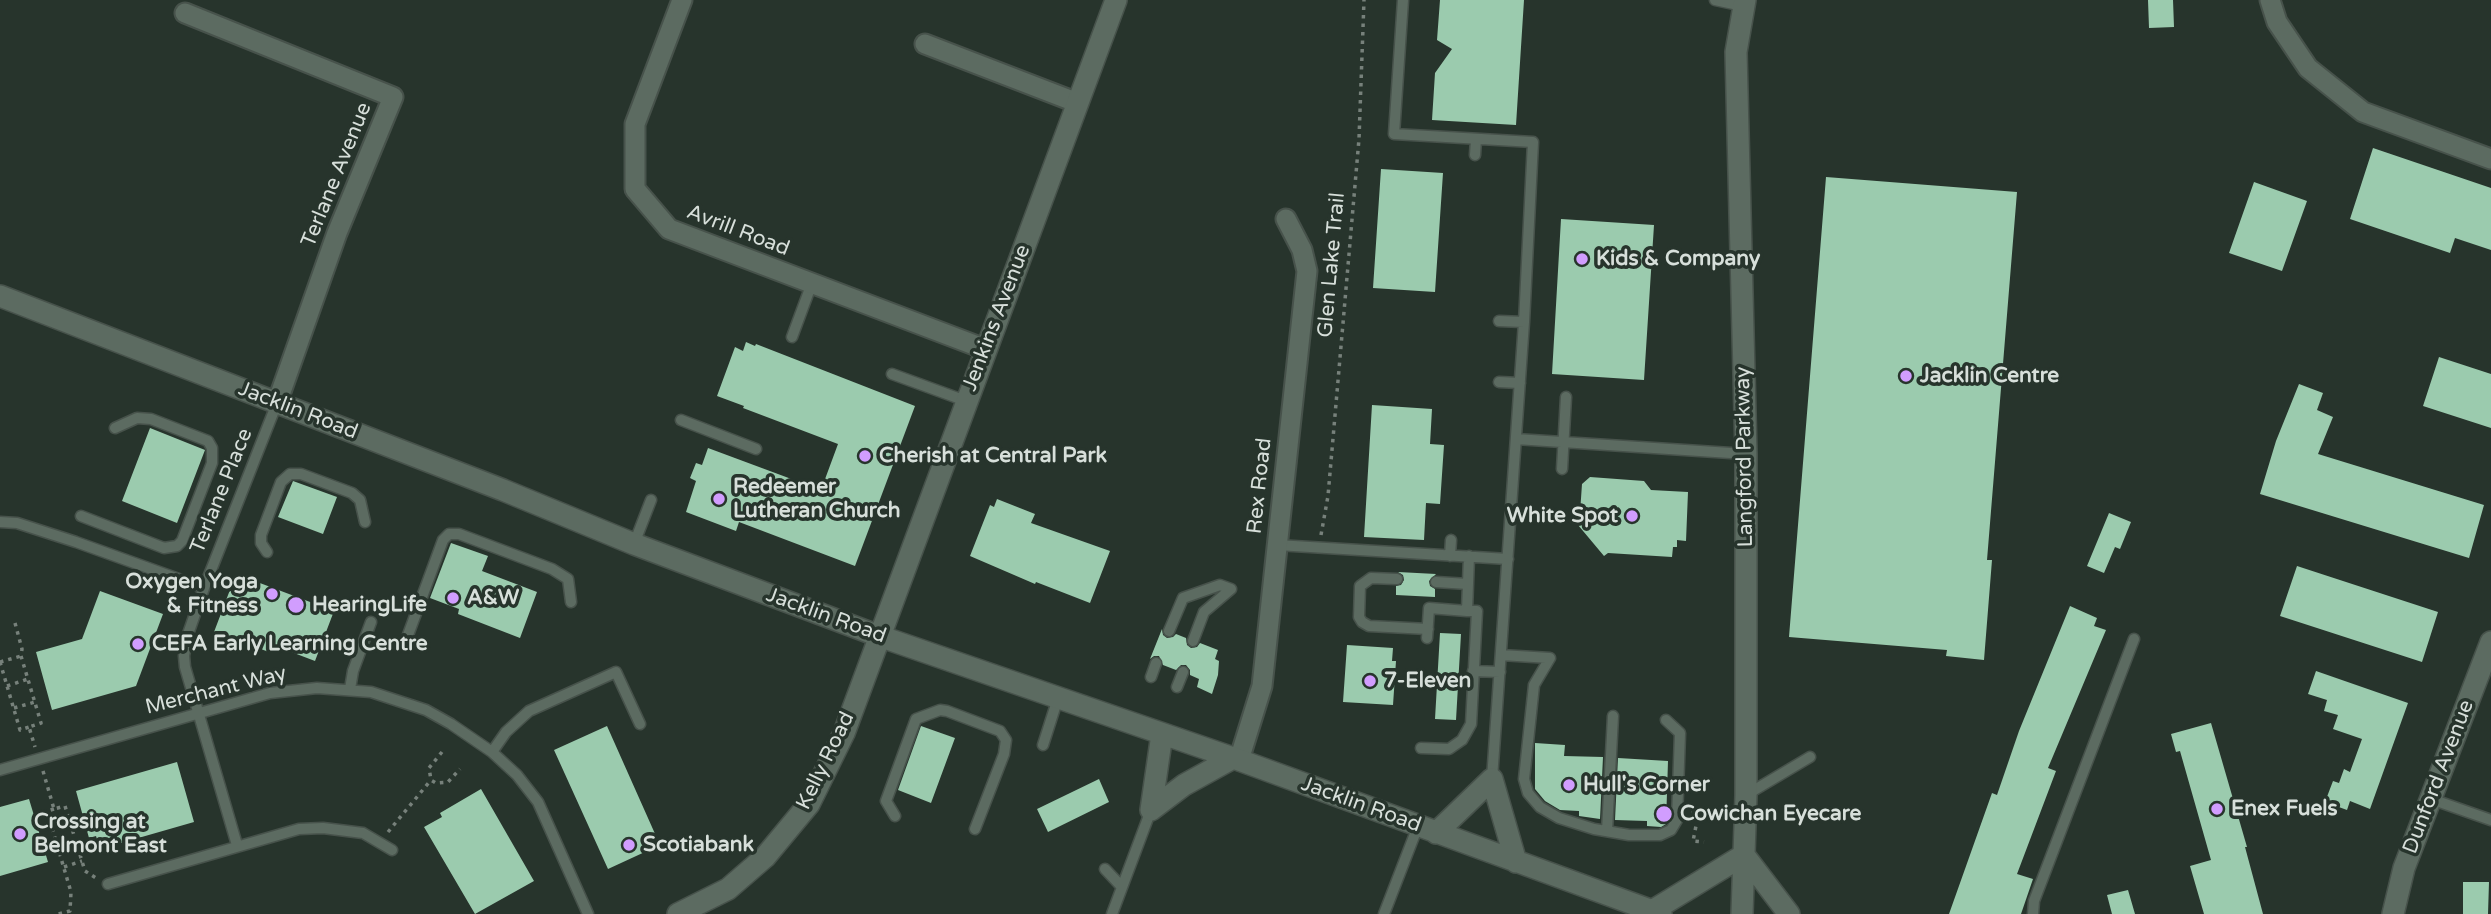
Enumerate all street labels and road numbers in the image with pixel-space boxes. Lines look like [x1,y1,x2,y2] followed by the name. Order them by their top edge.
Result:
[297,99,377,251] street label: Terlane Avenue
[1313,191,1351,339] street label: Glen Lake Trail
[683,200,793,262] street label: Avrill Road
[958,241,1036,395] street label: Jenkins Avenue
[1731,366,1759,548] street label: Langford Parkway
[235,377,361,445] street label: Jacklin Road
[185,425,259,557] street label: Terlane Place
[1242,437,1278,535] street label: Rex Road
[763,583,889,649] street label: Jacklin Road
[143,661,289,721] street label: Merchant Way
[2398,697,2480,857] street label: Dunford Avenue
[791,708,861,814] street label: Kelly Road
[1298,772,1424,838] street label: Jacklin Road

